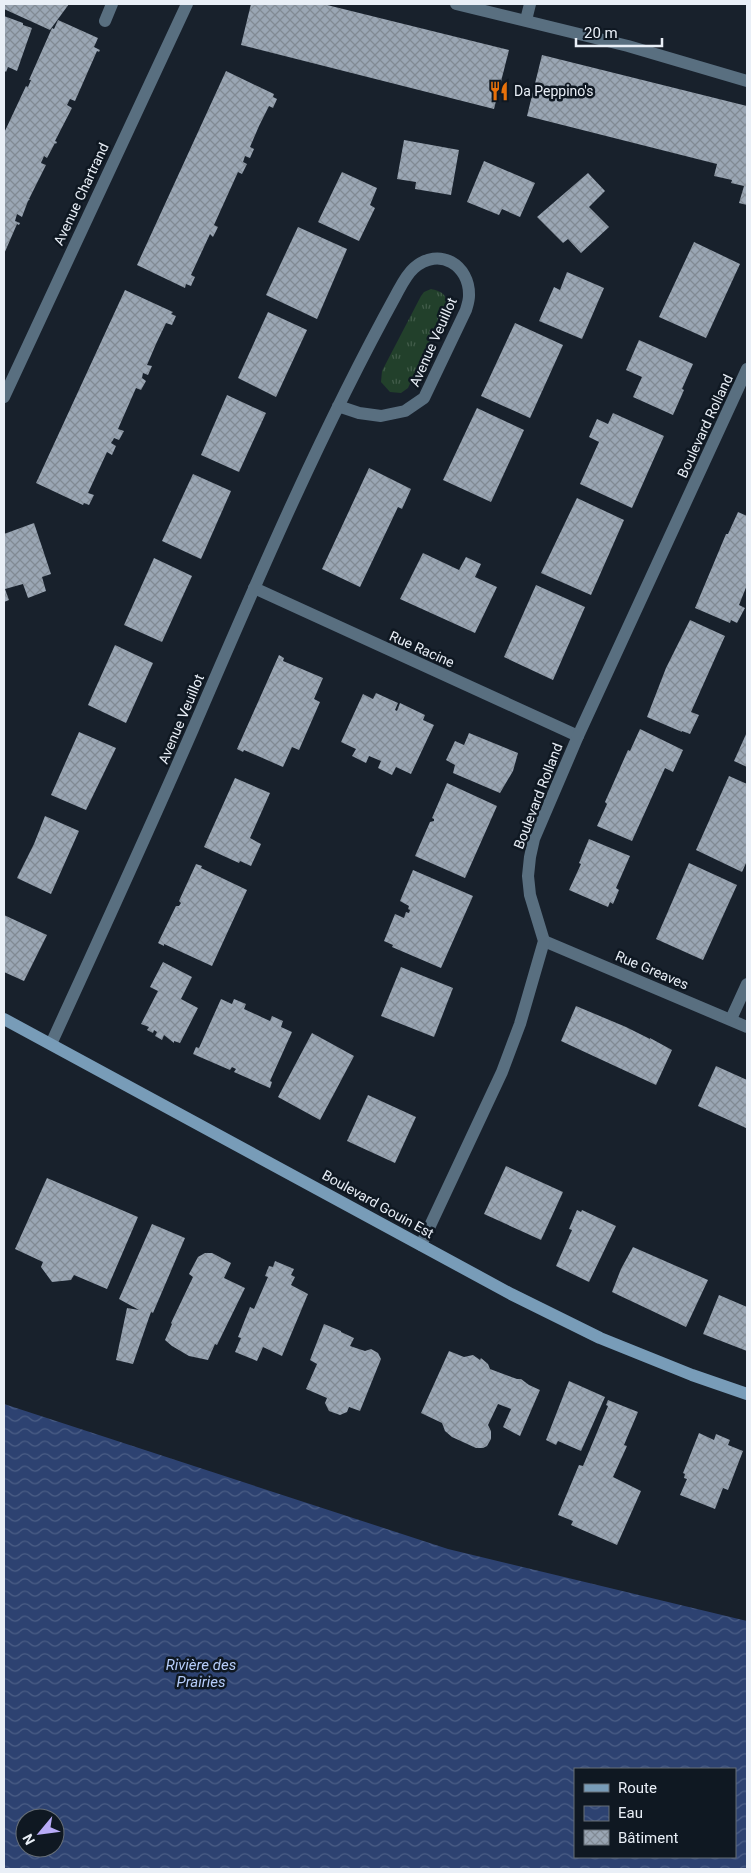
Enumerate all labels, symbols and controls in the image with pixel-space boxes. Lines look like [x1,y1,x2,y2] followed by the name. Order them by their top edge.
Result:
[576,15,662,47] scale bar
[584,24,618,42] text: 20 m
[488,80,510,102] restaurant icon: Da Peppino's
[514,83,593,99] place label: Da Peppino's
[50,140,112,248] street label: Avenue Chartrand
[406,295,460,389] street label: Avenue Veuillot
[674,372,736,480] street label: Boulevard Rolland
[387,628,457,670] street label: Rue Racine
[155,671,207,766] street label: Avenue Veuillot
[510,741,566,851] street label: Boulevard Rolland
[613,947,691,993] street label: Rue Greaves
[319,1167,437,1242] street label: Boulevard Gouin Est
[166,1656,236,1691] water label: Rivière des Prairies
[574,1768,736,1858] legend
[618,1779,657,1797] text: Route
[618,1804,643,1822] text: Eau
[15,1808,65,1858] north arrow
[618,1829,678,1847] text: Bâtiment
[19,1831,38,1848] text: N

